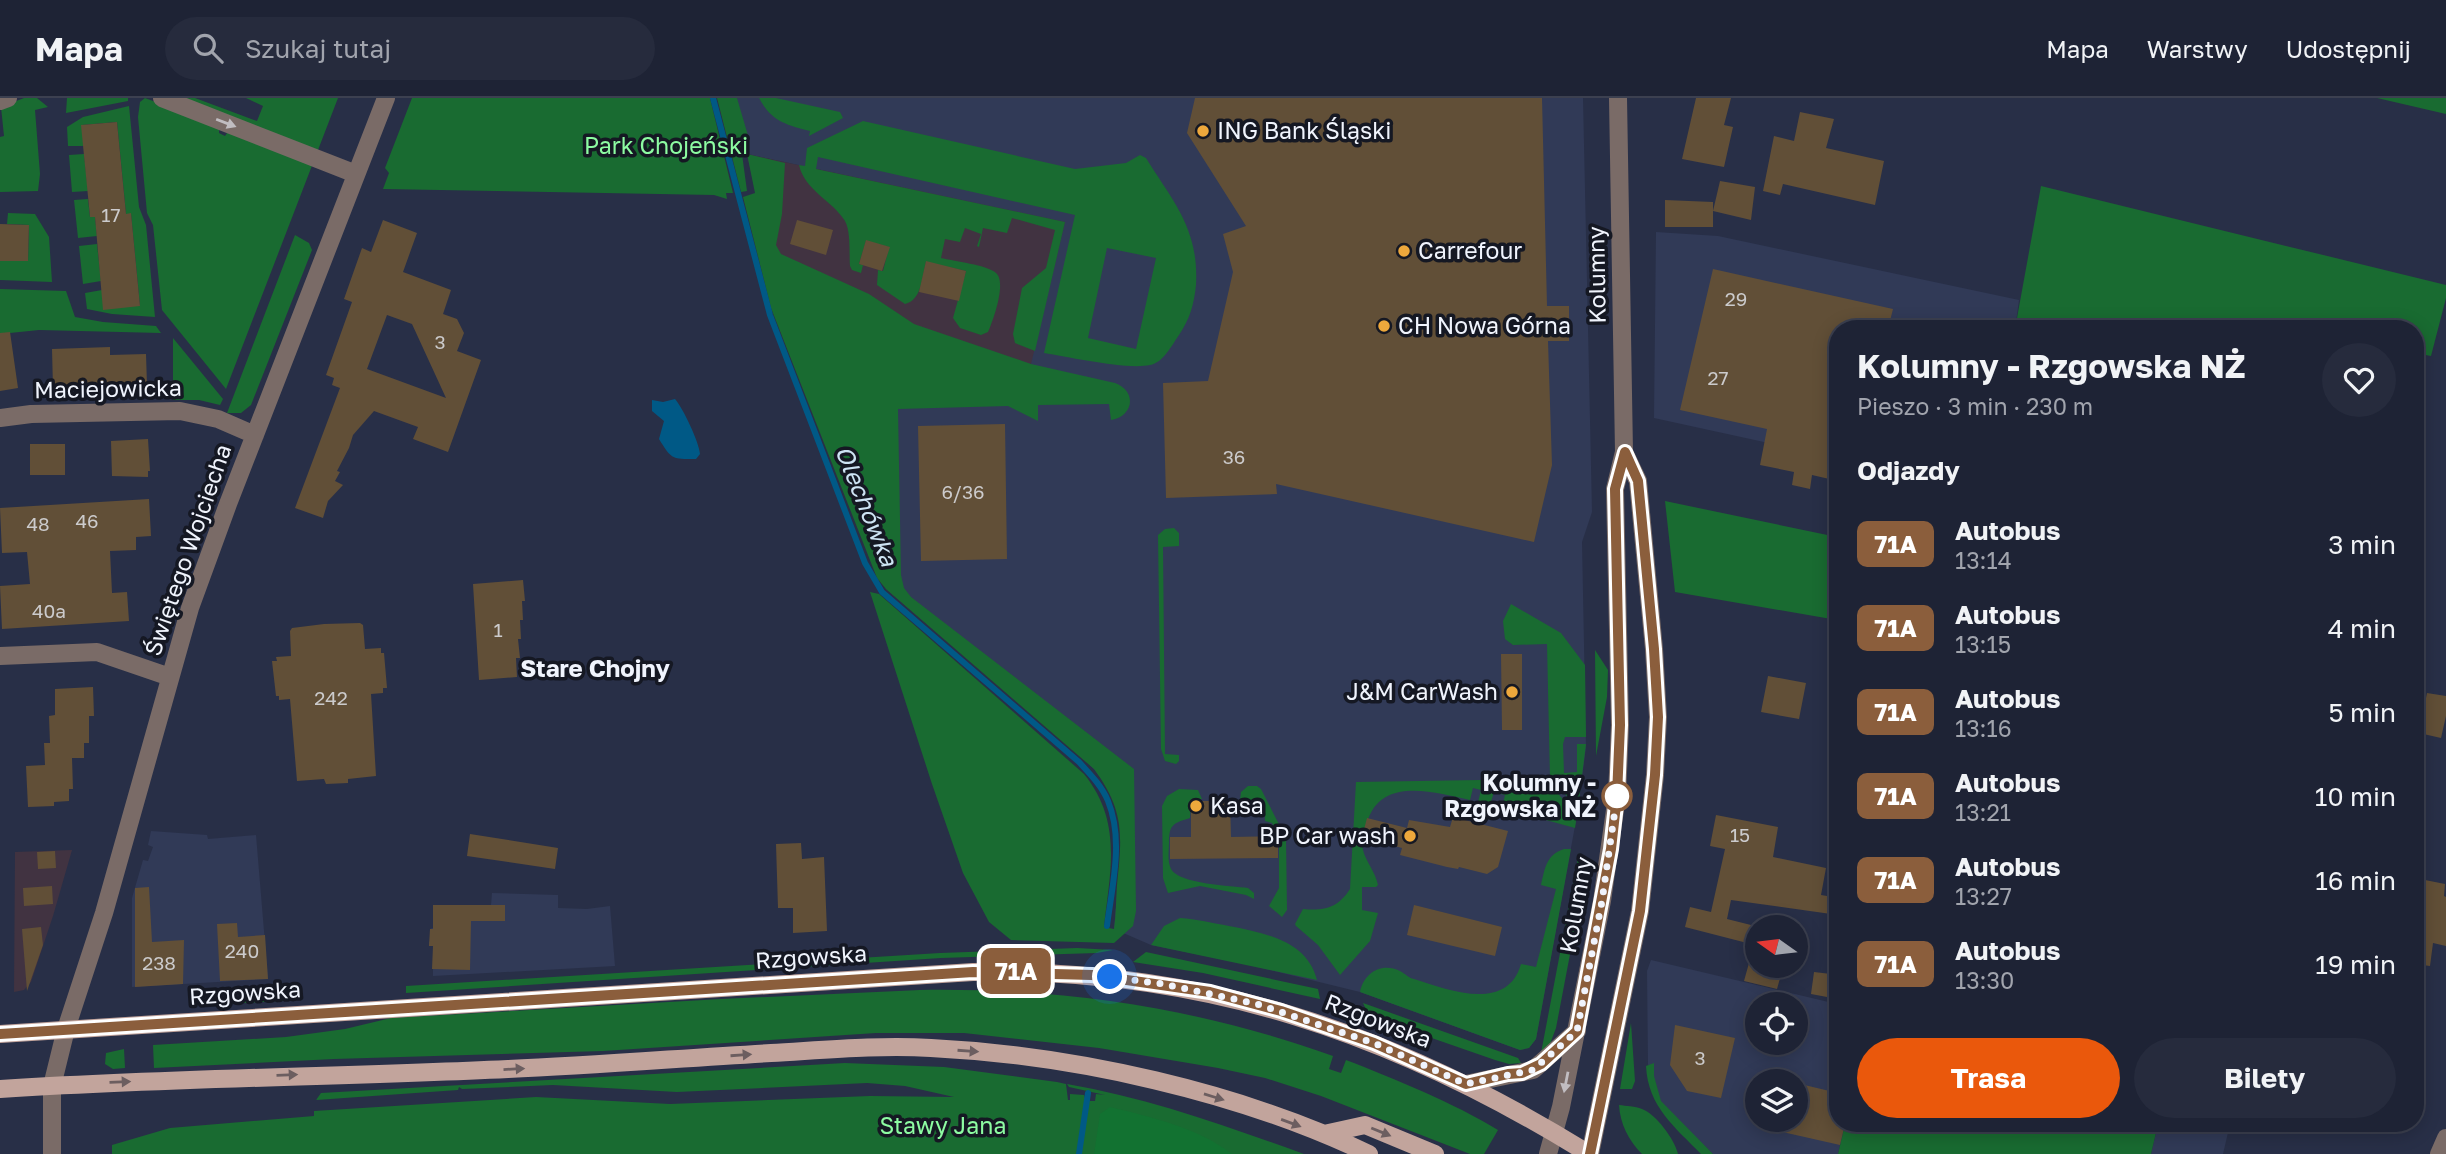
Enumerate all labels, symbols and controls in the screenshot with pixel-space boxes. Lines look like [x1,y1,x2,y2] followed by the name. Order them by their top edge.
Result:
[165,17,655,80] search box
[35,29,123,68] text: Mapa
[189,29,227,67] icon: search
[245,33,391,64] text: Szukaj tutaj
[2046,34,2109,63] text: Mapa
[2147,34,2248,63] text: Warstwy
[2286,34,2411,63] text: Udostępnij
[1217,116,1391,144] place label: ING Bank Śląski
[215,117,236,128] one-way arrow
[1195,123,1211,139] marker: ING Bank Śląski
[584,131,748,159] park label: Park Chojeński
[101,203,121,226] house number: 17
[1581,226,1611,324] street label: Kolumny
[1418,236,1522,264] place label: Carrefour
[1396,243,1412,259] marker: Carrefour
[1725,287,1747,310] house number: 29
[1398,311,1571,339] place label: CH Nowa Górna
[1376,318,1392,334] marker: CH Nowa Górna
[434,330,446,353] house number: 3
[2322,343,2396,417] button: heart
[1857,346,2246,385] text: Kolumny - Rzgowska NŻ
[1707,366,1729,389] house number: 27
[34,373,182,403] street label: Maciejowicka
[1857,392,2093,420] text: Pieszo · 3 min · 230 m
[138,440,236,659] street label: Świętego Wojciecha
[830,441,905,571] water label: Olechówka
[1223,445,1245,468] house number: 36
[1857,455,1960,486] text: Odjazdy
[941,480,985,503] house number: 6/36
[75,509,99,532] house number: 46
[26,512,50,535] house number: 48
[1955,515,2061,546] text: Autobus
[1874,529,1917,558] text: 71A
[2328,529,2396,560] text: 3 min
[1955,546,2012,574] text: 13:14
[32,599,66,622] house number: 40a
[1955,599,2061,630] text: Autobus
[1874,613,1917,642] text: 71A
[2328,613,2396,644] text: 4 min
[493,618,503,641] house number: 1
[1955,630,2011,658] text: 13:15
[520,653,670,682] district label: Stare Chojny
[1346,677,1498,705] place label: J&M CarWash
[1955,683,2061,714] text: Autobus
[1504,684,1520,700] marker: J&M CarWash
[314,686,348,709] house number: 242
[1874,697,1917,726] text: 71A
[2328,697,2396,728] text: 5 min
[1955,714,2012,742] text: 13:16
[1955,767,2061,798] text: Autobus
[1444,768,1596,822] place label: Kolumny - Rzgowska NŻ
[1602,781,1632,811] marker: Kolumny - Rzgowska NŻ
[1874,781,1917,810] text: 71A
[2315,781,2396,812] text: 10 min
[1210,791,1264,819] place label: Kasa
[1188,798,1204,814] marker: Kasa
[1955,798,2011,826] text: 13:21
[1259,821,1396,849] place label: BP Car wash
[1730,823,1750,846] house number: 15
[1402,828,1418,844] marker: BP Car wash
[1955,851,2061,882] text: Autobus
[1553,854,1597,955] street label: Kolumny
[1874,865,1917,894] text: 71A
[2315,865,2396,896] text: 16 min
[1955,882,2012,910] text: 13:27
[1745,915,1808,978] north arrow
[1745,915,1808,1132] map controls
[1955,935,2061,966] text: Autobus
[754,938,868,974] street label: Rzgowska
[225,939,259,962] house number: 240
[976,948,1056,994] line badge: 71A
[1874,949,1917,978] text: 71A
[2315,949,2396,980] text: 19 min
[142,951,176,974] house number: 238
[995,956,1037,985] text: 71A
[1092,959,1127,994] your location
[1955,966,2014,994] text: 13:30
[188,974,302,1010] street label: Rzgowska
[1321,987,1436,1053] street label: Rzgowska
[1745,992,1808,1055] button: locate
[1857,1038,2120,1118] button: Trasa
[2134,1038,2396,1118] button: Bilety
[958,1046,980,1057] one-way arrow
[1694,1046,1706,1069] house number: 3
[730,1049,752,1060] one-way arrow
[503,1063,525,1074] one-way arrow
[1745,1069,1808,1132] button: layers
[276,1070,298,1081] one-way arrow
[1561,1071,1572,1093] one-way arrow
[109,1077,131,1088] one-way arrow
[1204,1093,1225,1103] one-way arrow
[880,1111,1006,1139] park label: Stawy Jana
[1281,1117,1302,1128] one-way arrow
[1370,1126,1391,1137] one-way arrow

